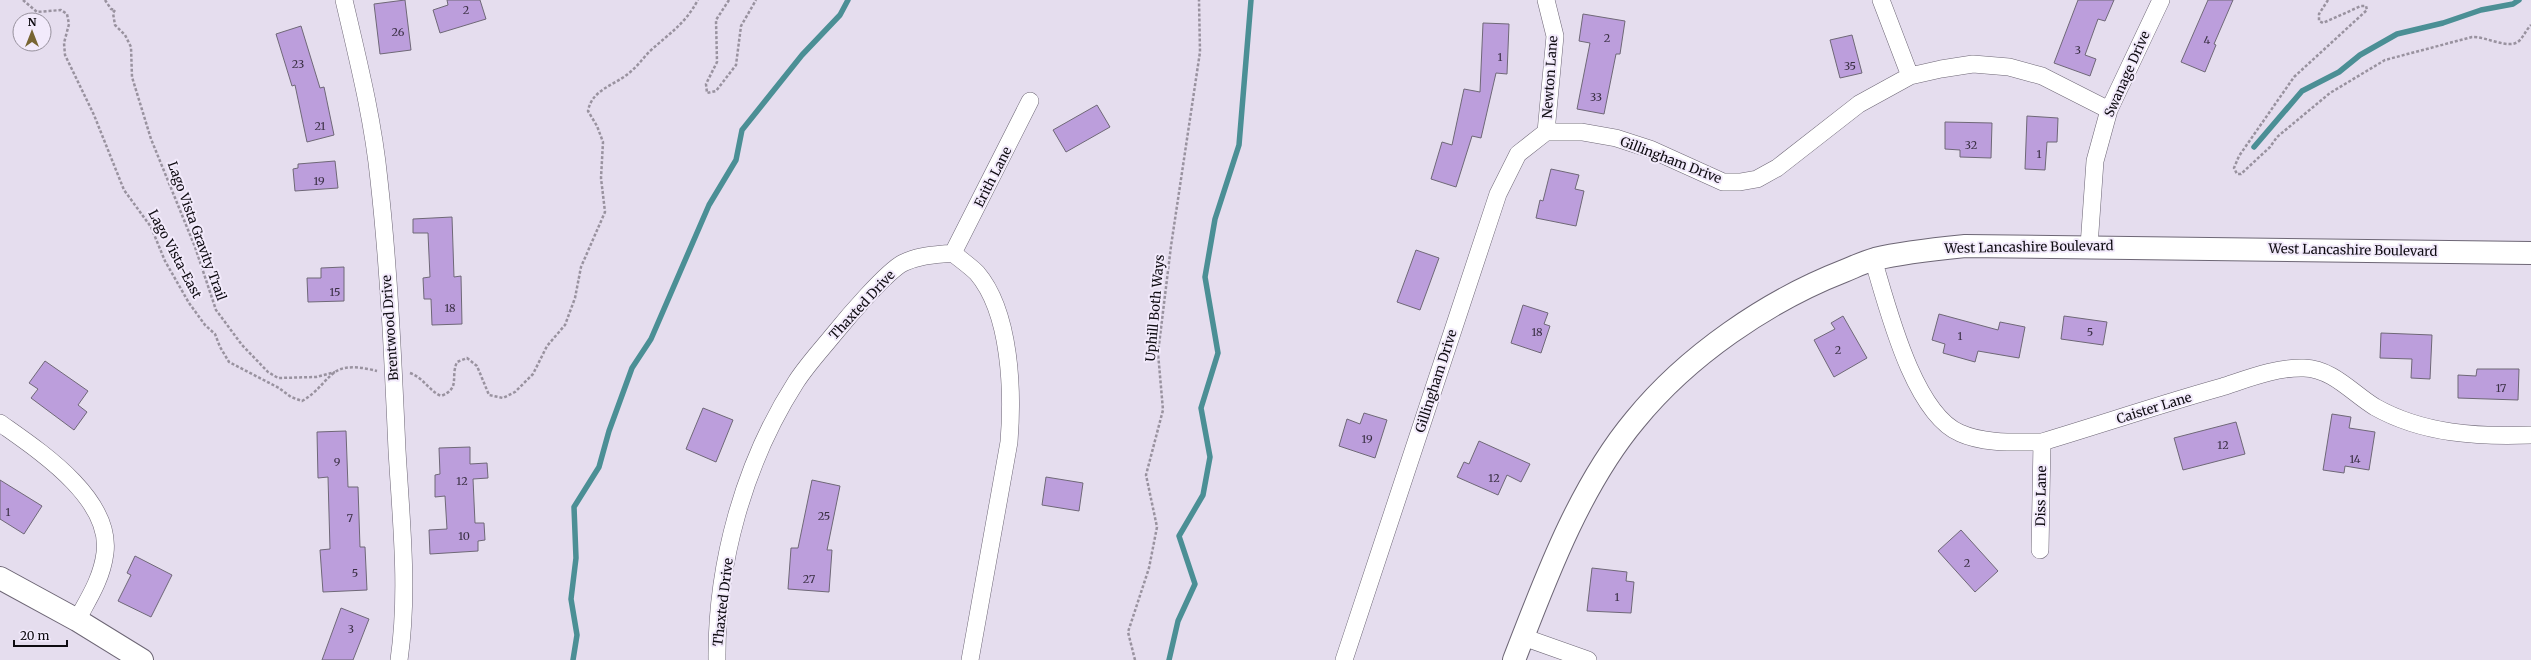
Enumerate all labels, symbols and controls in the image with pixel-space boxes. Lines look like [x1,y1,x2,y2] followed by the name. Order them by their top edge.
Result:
[463,3,469,17] house number: 2
[12,12,52,52] north arrow
[28,15,37,29] text: N
[392,25,405,39] house number: 26
[2100,28,2154,120] street label: Swanage Drive
[1604,31,1610,45] house number: 2
[2204,33,2211,47] house number: 4
[1539,35,1561,119] street label: Newton Lane
[2075,43,2081,57] house number: 3
[1498,50,1503,64] house number: 1
[292,57,304,71] house number: 23
[1844,59,1856,73] house number: 35
[1590,90,1602,104] house number: 33
[314,119,326,133] house number: 21
[1618,133,1724,187] street label: Gillingham Drive
[1965,138,1977,152] house number: 32
[971,144,1016,210] street label: Erith Lane
[2037,147,2042,161] house number: 1
[164,159,230,303] street label: Lago Vista Gravity Trail
[313,174,325,188] house number: 19
[144,207,206,301] street label: Lago Vista-East
[1943,237,2114,257] street label: West Lancashire Boulevard
[2267,240,2438,260] street label: West Lancashire Boulevard
[1142,254,1168,362] street label: Uphill Both Ways
[825,267,899,343] street label: Thaxted Drive
[378,274,402,382] street label: Brentwood Drive
[329,285,341,299] house number: 15
[444,301,456,315] house number: 18
[1531,325,1543,339] house number: 18
[2087,325,2093,339] house number: 5
[1411,327,1461,435] street label: Gillingham Drive
[1958,329,1963,343] house number: 1
[1835,343,1841,357] house number: 2
[2496,381,2506,395] house number: 17
[2114,388,2194,427] street label: Caister Lane
[1361,432,1373,446] house number: 19
[2217,438,2229,452] house number: 12
[2349,452,2361,466] house number: 14
[334,455,341,469] house number: 9
[2032,465,2050,526] street label: Diss Lane
[1488,471,1500,485] house number: 12
[456,474,468,488] house number: 12
[6,505,11,519] house number: 1
[818,509,830,523] house number: 25
[347,511,353,525] house number: 7
[458,529,470,543] house number: 10
[1964,556,1970,570] house number: 2
[709,557,737,647] street label: Thaxted Drive
[352,566,358,580] house number: 5
[803,572,815,586] house number: 27
[1615,590,1620,604] house number: 1
[14,622,67,648] scale bar
[348,622,354,636] house number: 3
[20,628,49,643] text: 20 m

